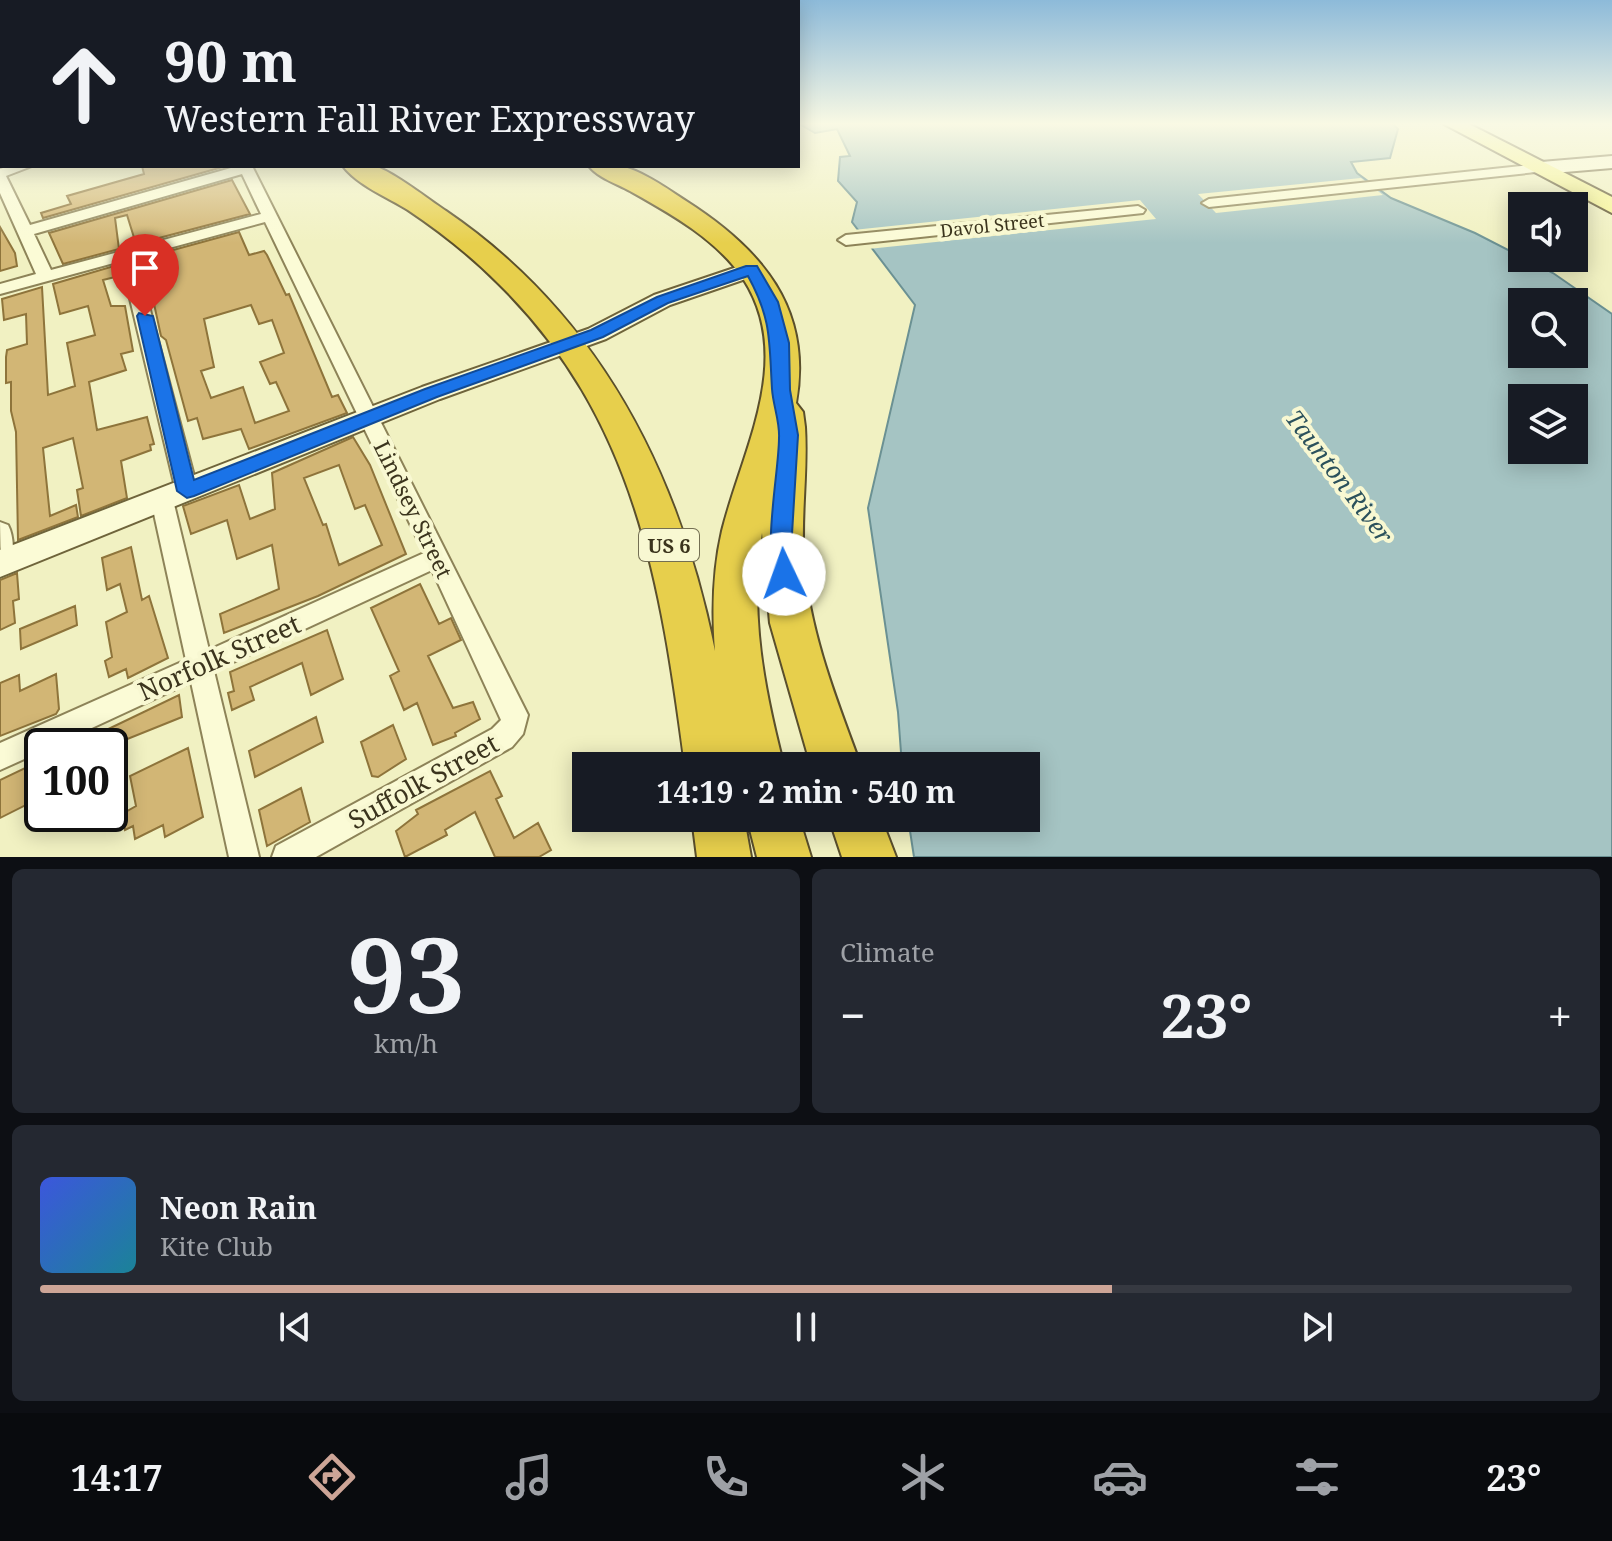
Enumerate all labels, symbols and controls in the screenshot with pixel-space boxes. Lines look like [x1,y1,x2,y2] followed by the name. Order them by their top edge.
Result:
[164,22,297,98] text: 90 m
[32,32,136,136] icon: ahead
[164,94,695,143] text: Western Fall River Expressway
[1508,192,1588,464] map controls
[1508,192,1588,272] button: sound
[939,208,1045,242] street label: Davol Street
[111,234,179,316] pin
[123,246,167,290] icon: arrive
[1508,288,1588,368] button: search
[1508,384,1588,464] button: layers
[1279,403,1402,550] water label: Taunton River
[368,435,460,583] street label: Lindsey Street
[639,529,699,561] road number: US 6
[742,532,826,616] position arrow
[132,605,306,709] street label: Norfolk Street
[341,725,505,837] street label: Suffolk Street
[24,728,128,832] speed limit sign: 100
[657,771,955,812] text: 14:19 · 2 min · 540 m
[347,902,465,1043] text: 93
[840,934,935,970] text: Climate
[1161,974,1252,1056] text: 23°
[840,985,865,1045] text: −
[1547,985,1572,1045] text: +
[374,1025,438,1061] text: km/h
[160,1187,317,1228] text: Neon Rain
[160,1228,273,1264] text: Kite Club
[273,1305,317,1349] icon: previous
[784,1305,828,1349] icon: pause
[1295,1305,1339,1349] icon: next
[304,1449,360,1505] icon: directions
[501,1449,557,1505] icon: music
[698,1449,754,1505] icon: phone
[895,1449,951,1505] icon: climate
[1092,1449,1148,1505] icon: car
[1289,1449,1345,1505] icon: filters
[71,1453,163,1502] text: 14:17
[1486,1453,1541,1502] text: 23°

